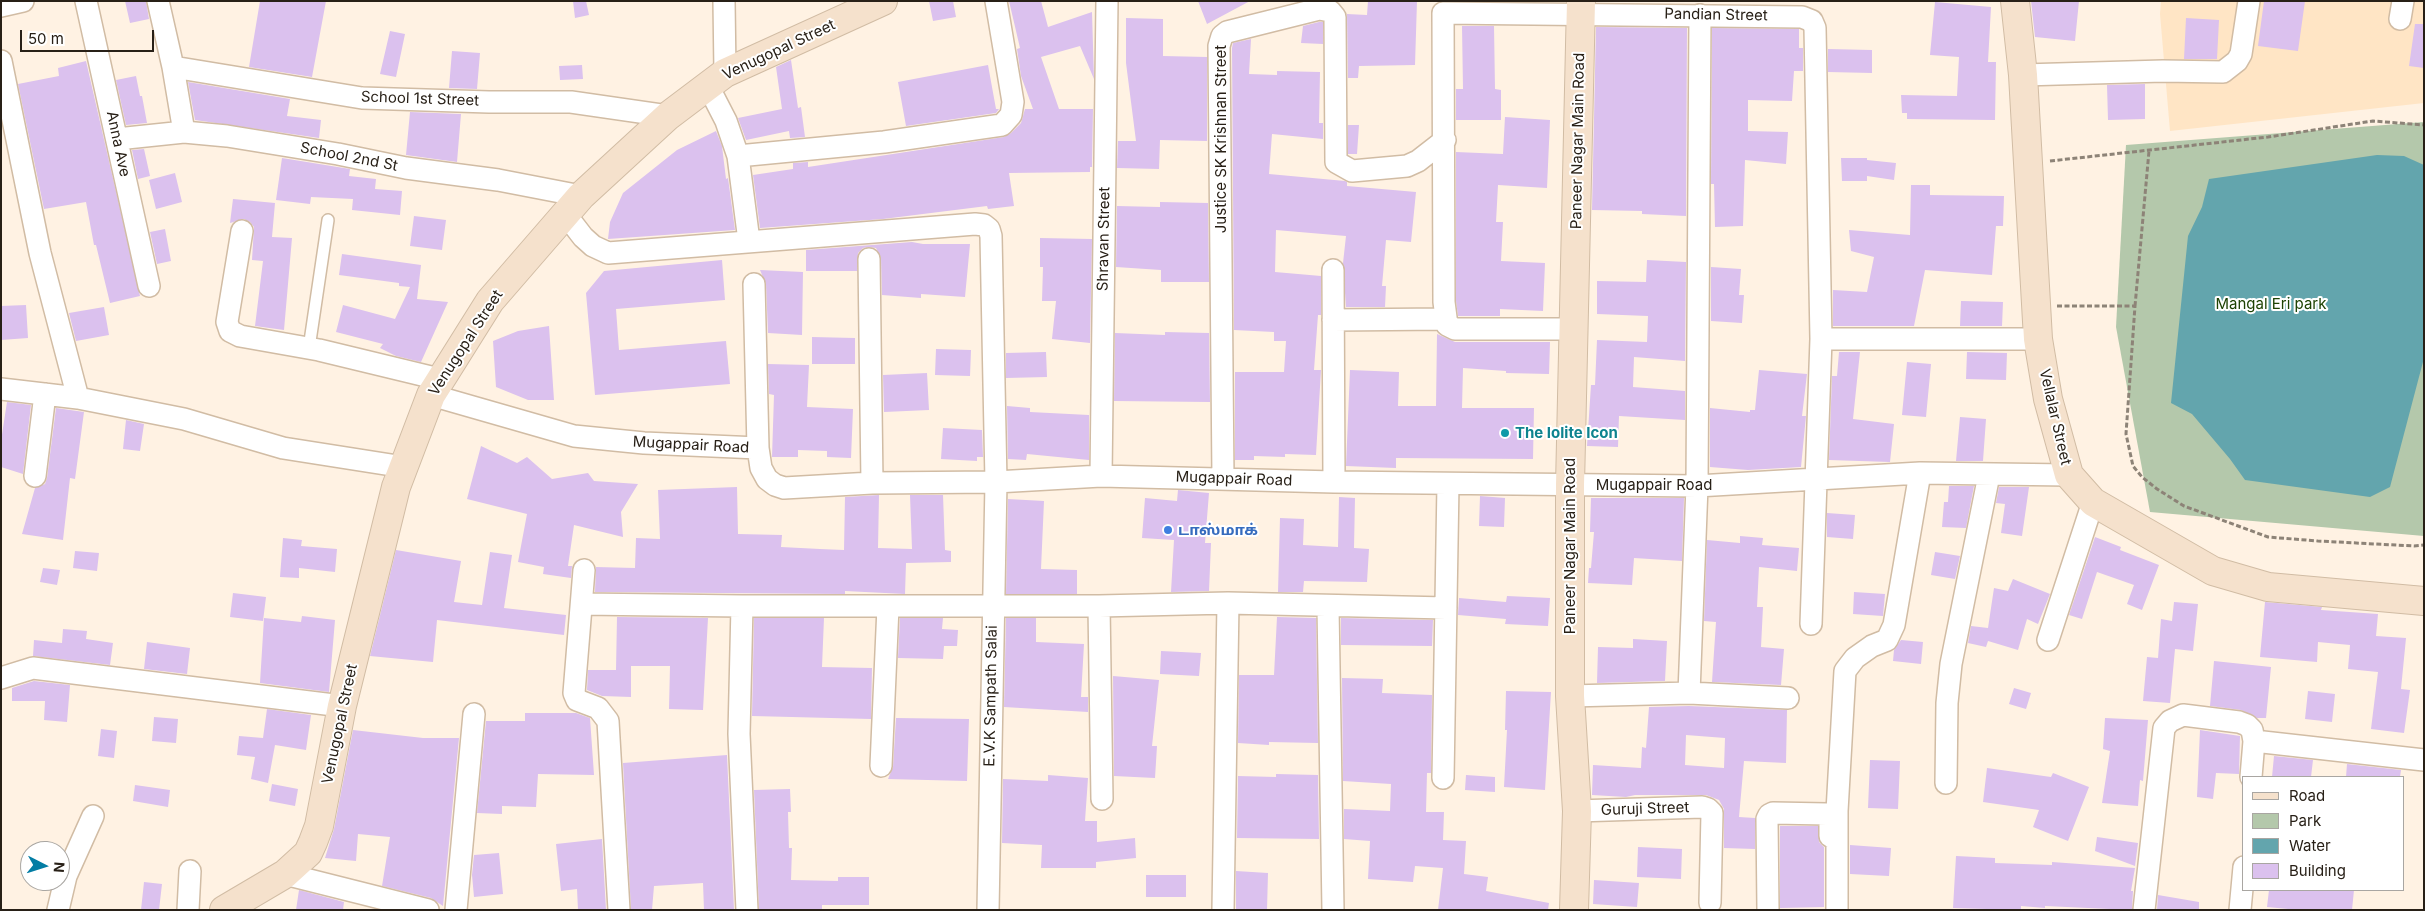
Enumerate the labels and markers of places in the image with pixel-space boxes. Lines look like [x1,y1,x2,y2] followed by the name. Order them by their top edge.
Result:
[1515,424,1618,442] place label: The Iolite Icon
[1499,427,1511,439] marker: The Iolite Icon
[1178,521,1258,539] place label: டாஸ்மாக்
[1162,524,1174,536] marker: டாஸ்மாக்

